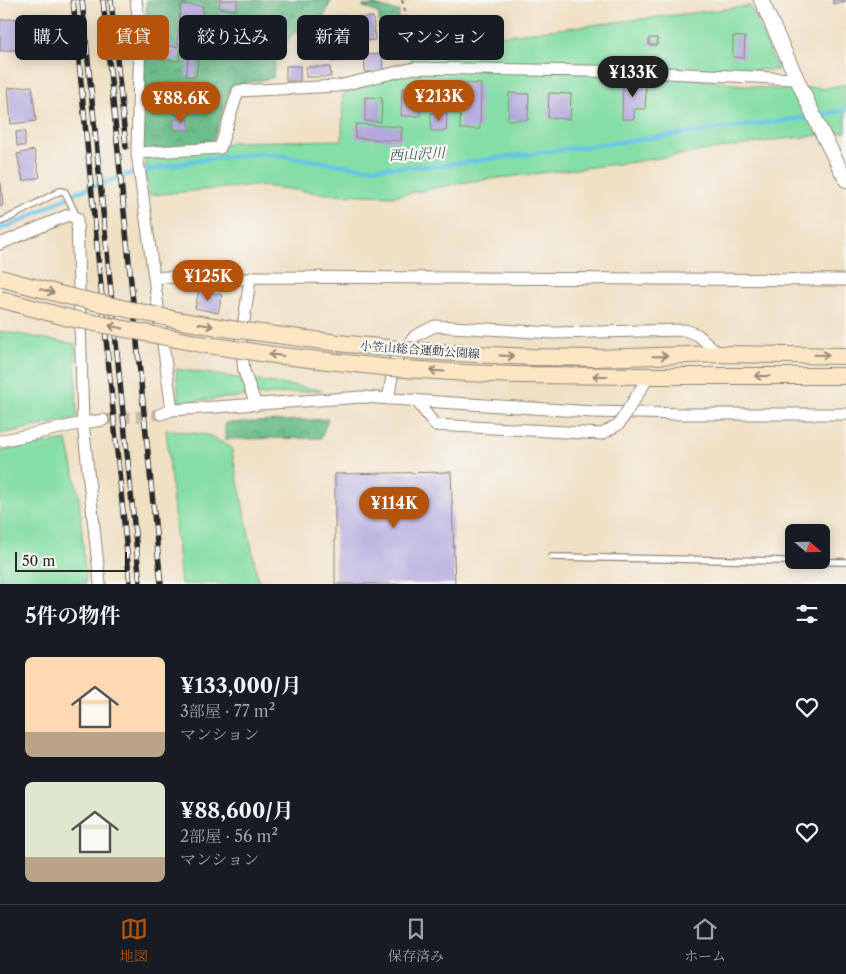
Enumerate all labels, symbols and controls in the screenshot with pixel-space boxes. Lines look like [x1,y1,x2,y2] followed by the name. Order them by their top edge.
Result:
[15,15,87,60] chip: 購入
[97,15,169,60] chip: 賃貸
[179,15,287,60] chip: 絞り込み
[297,15,369,60] chip: 新着
[379,15,504,60] chip: マンション
[598,56,668,98] pin: ¥133K
[608,62,658,82] text: ¥133K
[404,80,474,122] pin: ¥213K
[140,82,222,124] pin: ¥88.6K
[414,86,464,106] text: ¥213K
[152,88,210,108] text: ¥88.6K
[389,143,447,164] water label: 西山沢川
[173,260,243,302] pin: ¥125K
[183,266,233,286] text: ¥125K
[39,287,55,296] one-way arrow
[198,320,214,330] one-way arrow
[108,322,124,331] one-way arrow
[360,338,480,361] street label: 小笠山総合運動公園線
[268,350,284,360] one-way arrow
[814,350,830,360] one-way arrow
[498,351,514,360] one-way arrow
[652,351,668,361] one-way arrow
[430,367,446,376] one-way arrow
[592,371,608,381] one-way arrow
[755,371,771,381] one-way arrow
[359,486,429,529] pin: ¥114K
[370,493,418,513] text: ¥114K
[785,524,830,569] north arrow
[785,524,830,569] map controls
[15,549,128,572] scale bar
[22,552,55,570] text: 50 m
[793,600,821,628] icon: filters
[25,603,121,628] text: 5件の物件
[180,673,302,698] text: ¥133,000/月
[65,677,125,737] icon: home
[793,693,821,721] icon: heart
[180,701,275,721] text: 3部屋 · 77 m²
[180,724,259,744] text: マンション
[180,798,294,823] text: ¥88,600/月
[65,802,125,862] icon: home
[793,818,821,846] icon: heart
[180,826,278,846] text: 2部屋 · 56 m²
[180,849,259,869] text: マンション
[120,915,148,965] tab: 地図
[388,915,444,965] tab: 保存済み
[684,915,726,965] tab: ホーム

